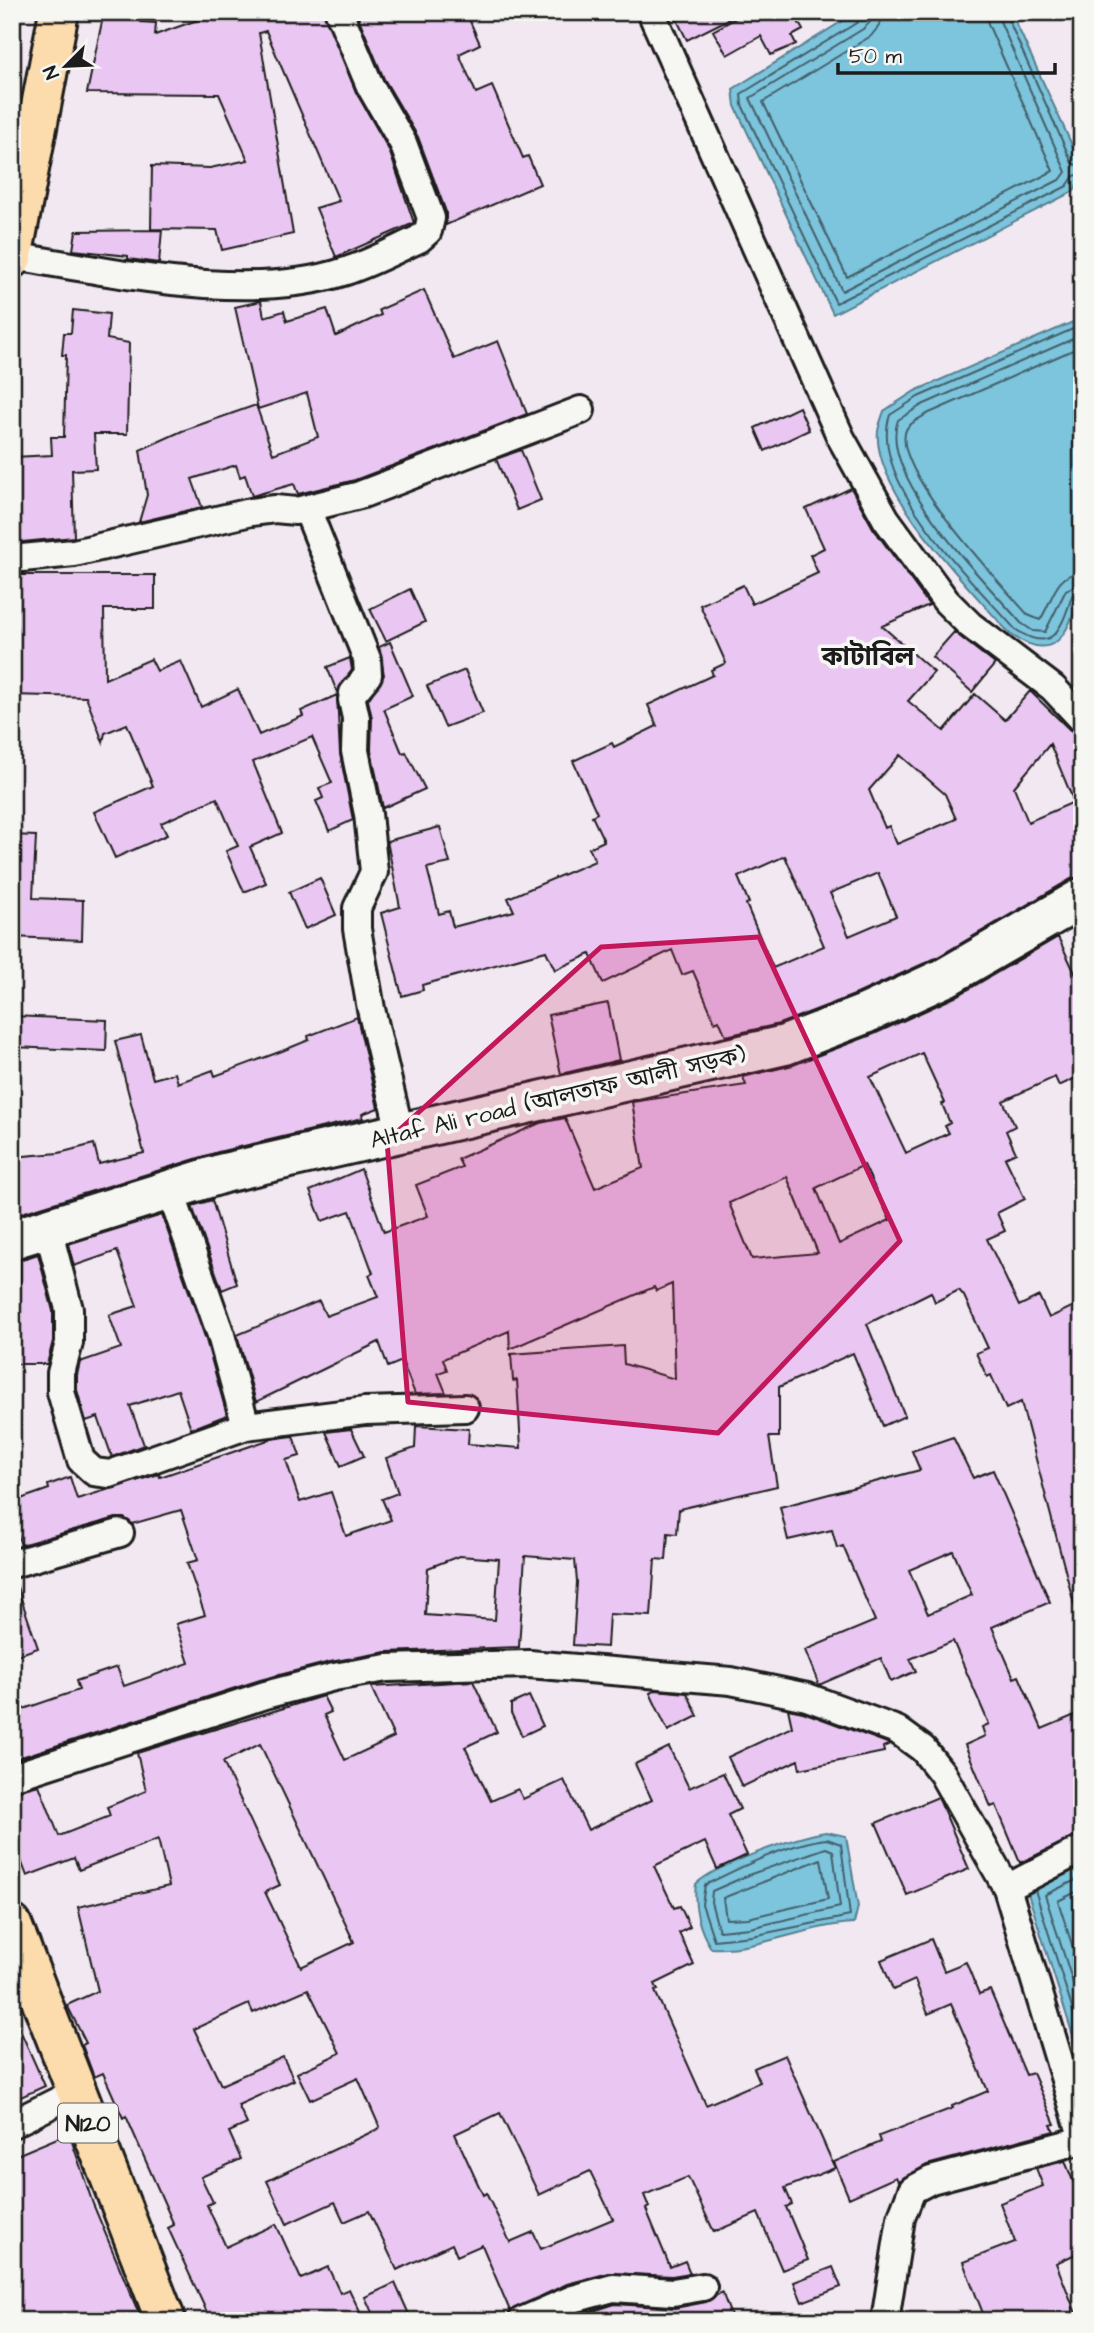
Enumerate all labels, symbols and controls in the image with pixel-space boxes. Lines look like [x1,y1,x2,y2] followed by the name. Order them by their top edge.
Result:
[32,32,102,102] north arrow
[838,32,1056,76] scale bar
[849,42,903,71] text: 50 m
[37,61,67,83] text: N
[820,639,915,675] district label: কাটাবিল
[367,1038,750,1158] street label: Altaf Ali road (আলতাফ আলী সড়ক)
[58,2104,118,2142] road number: N120

